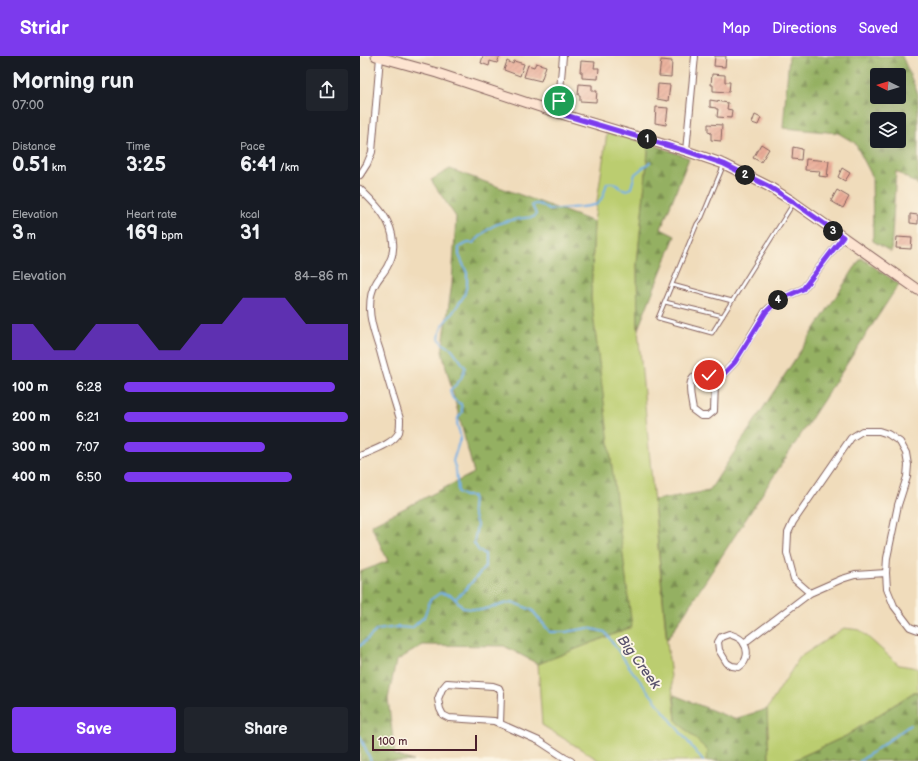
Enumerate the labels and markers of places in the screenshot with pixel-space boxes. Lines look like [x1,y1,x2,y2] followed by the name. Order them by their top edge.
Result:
[542,84,576,118] pin
[637,129,657,149] pin: 1
[735,165,755,185] pin: 2
[823,221,843,241] pin: 3
[768,290,788,310] pin: 4
[692,358,726,392] pin

